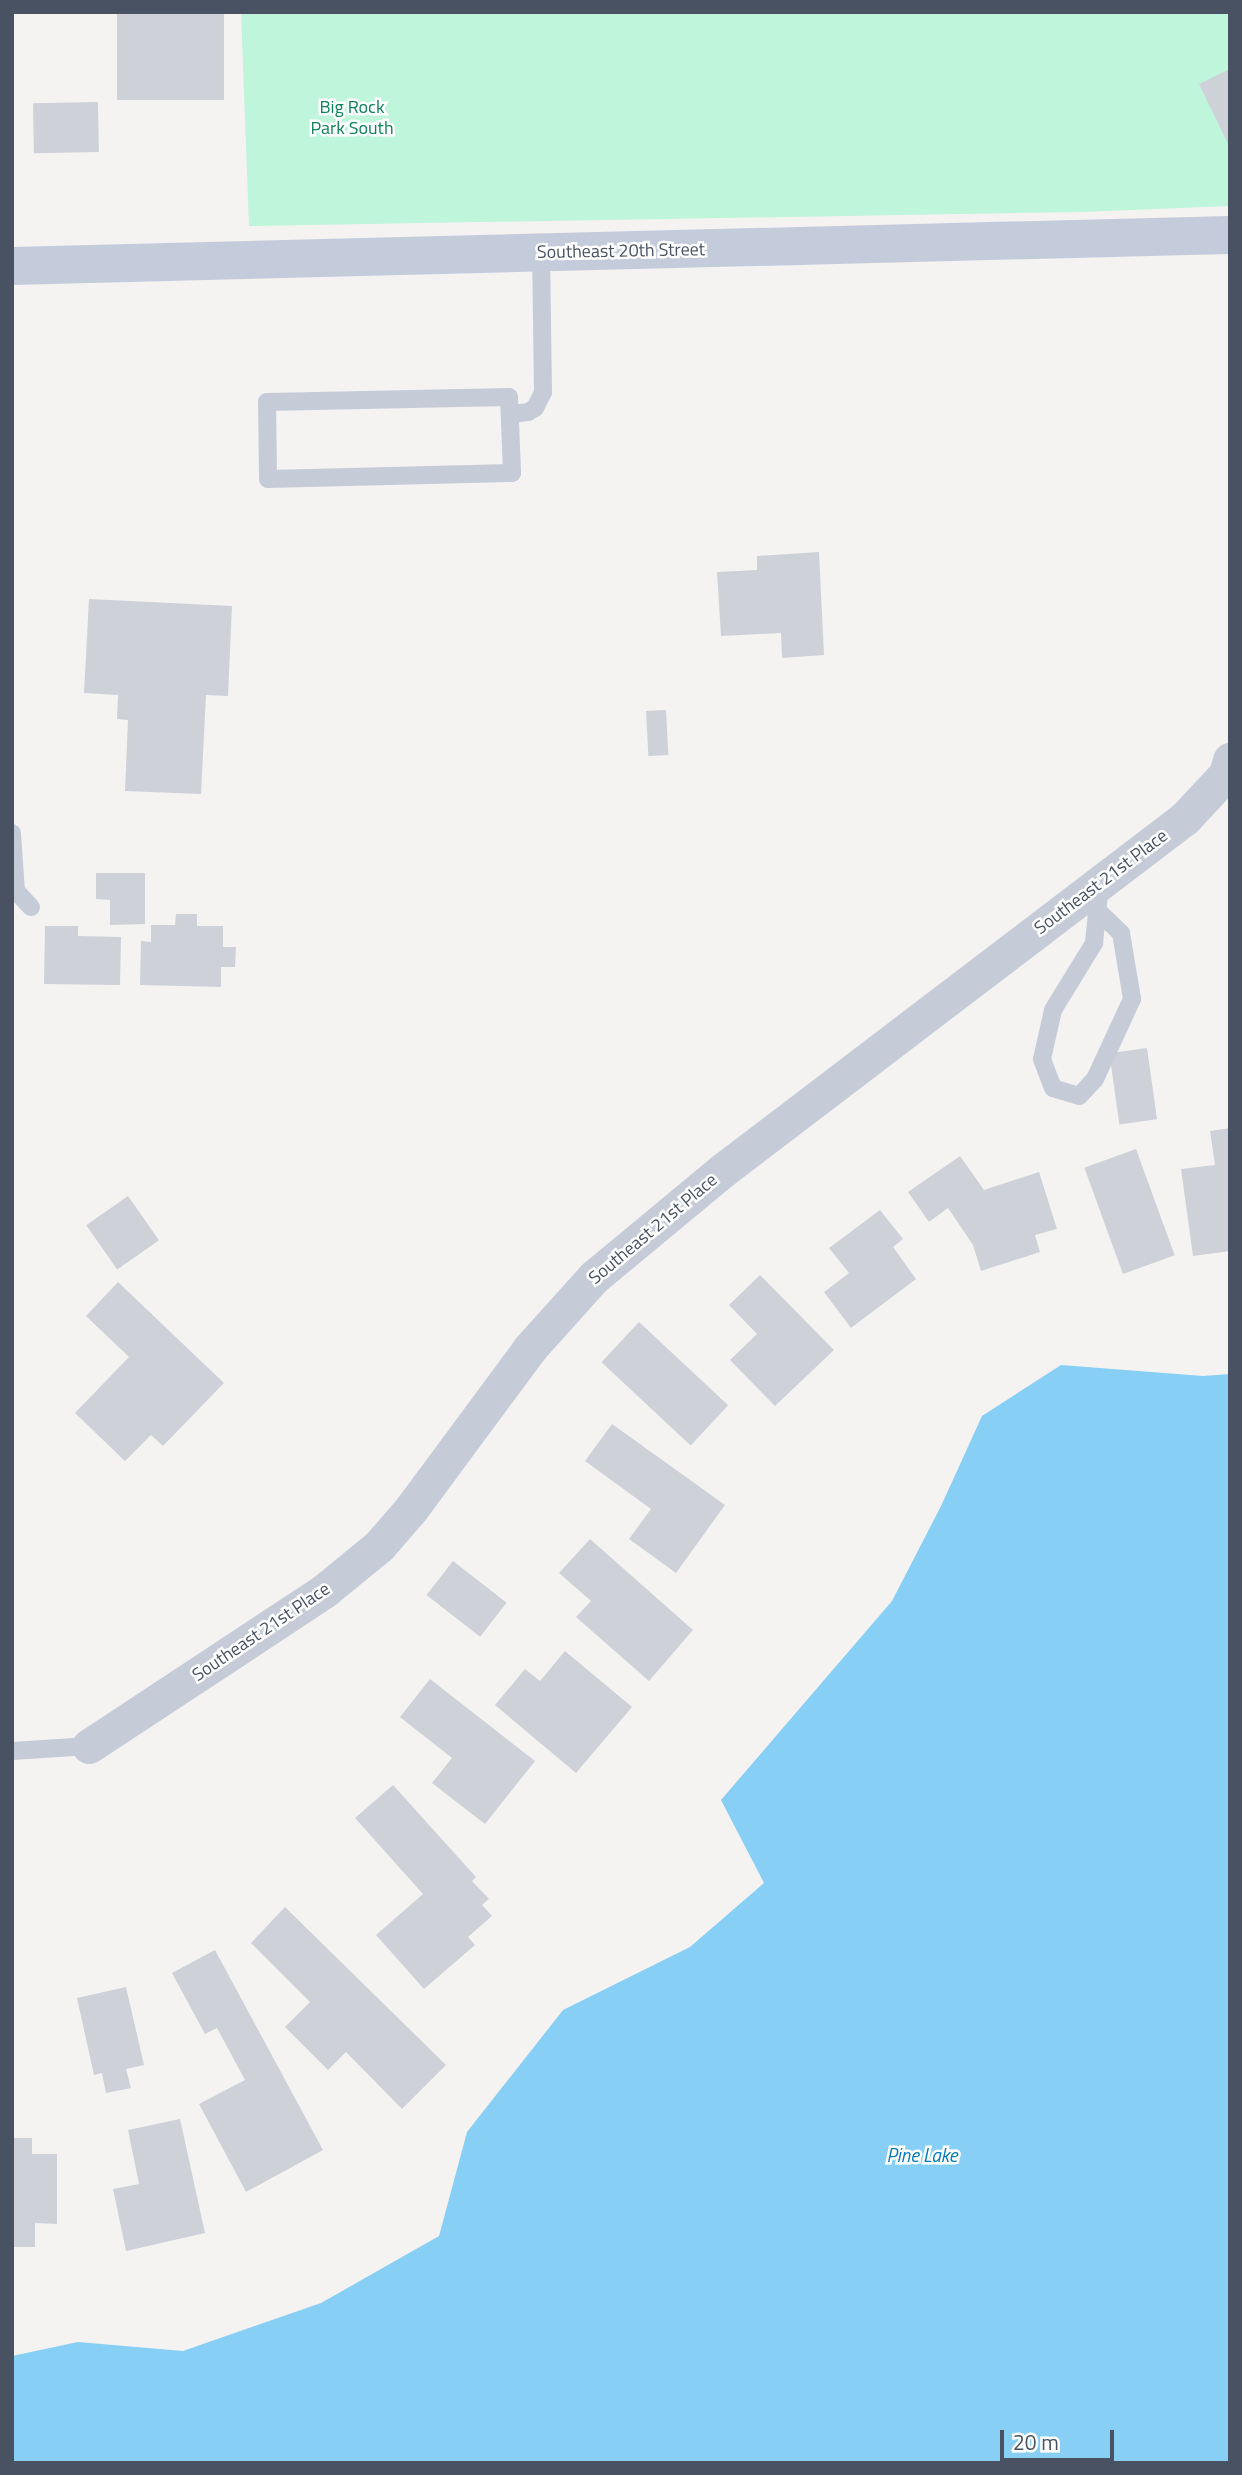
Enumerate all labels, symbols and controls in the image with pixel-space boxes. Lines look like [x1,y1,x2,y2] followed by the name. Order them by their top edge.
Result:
[310,97,394,140] park label: Big Rock Park South
[537,239,705,263] street label: Southeast 20th Street
[1030,825,1172,939] street label: Southeast 21st Place
[584,1169,722,1289] street label: Southeast 21st Place
[188,1578,334,1686] street label: Southeast 21st Place
[886,2144,958,2166] water label: Pine Lake
[1004,2416,1118,2460] scale bar
[1013,2426,1059,2458] text: 20 m

